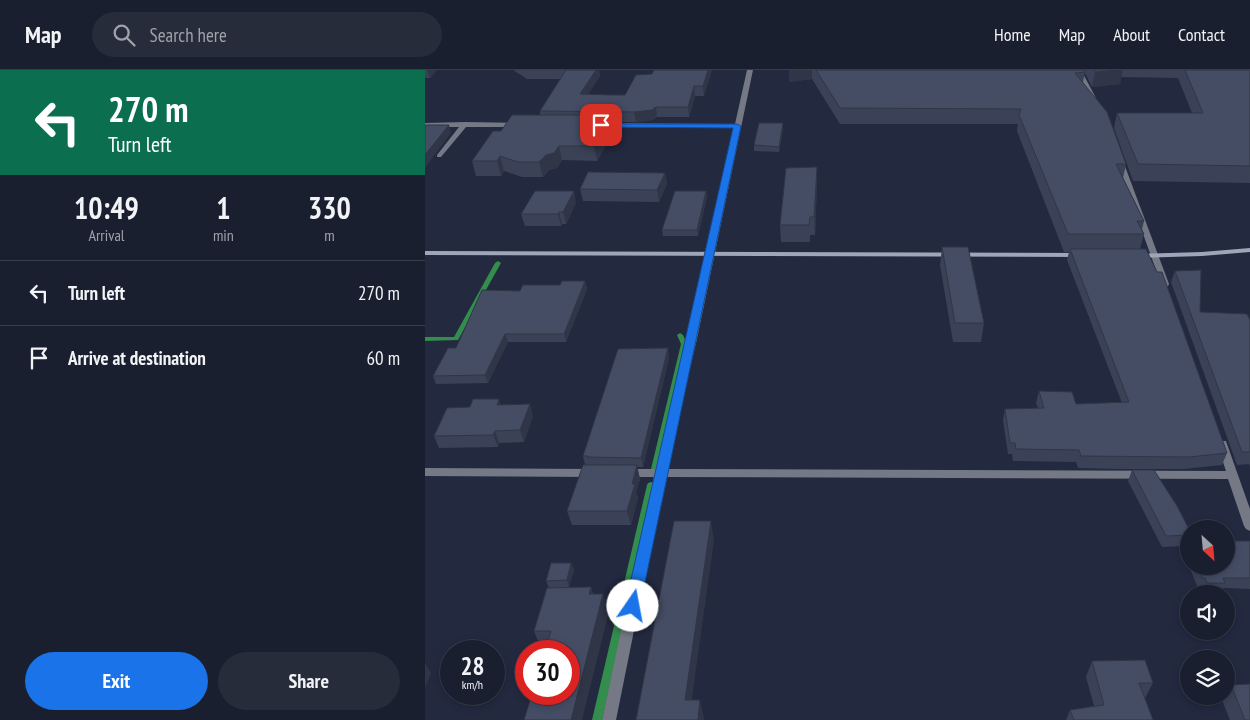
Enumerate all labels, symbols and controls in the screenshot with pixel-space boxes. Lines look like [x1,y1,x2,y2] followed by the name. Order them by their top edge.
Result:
[92,12,442,57] search box
[25,19,62,50] text: Map
[110,21,138,49] icon: search
[150,23,227,47] text: Search here
[994,23,1031,46] text: Home
[1059,23,1085,46] text: Map
[1113,23,1150,46] text: About
[1178,23,1225,46] text: Contact
[108,86,189,132] text: 270 m
[25,90,90,155] icon: left
[580,104,622,146] pin
[587,111,615,139] icon: arrive
[108,130,172,158] text: Turn left
[74,188,139,227] text: 10:49
[216,188,231,227] text: 1
[308,188,351,227] text: 330
[88,225,125,245] text: Arrival
[213,225,234,245] text: min
[324,225,335,245] text: m
[25,279,53,307] icon: left
[68,281,125,305] text: Turn left
[358,281,400,305] text: 270 m
[25,344,53,372] icon: arrive
[68,346,206,370] text: Arrive at destination
[367,346,400,370] text: 60 m
[1180,520,1235,575] north arrow
[1180,520,1235,705] map controls
[606,579,658,631] position arrow
[1180,585,1235,640] button: sound
[515,640,580,705] speed limit sign: 30
[461,650,484,682] text: 28
[1180,650,1235,705] button: layers
[25,652,208,710] button: Exit
[218,652,400,710] button: Share
[462,677,483,692] text: km/h

